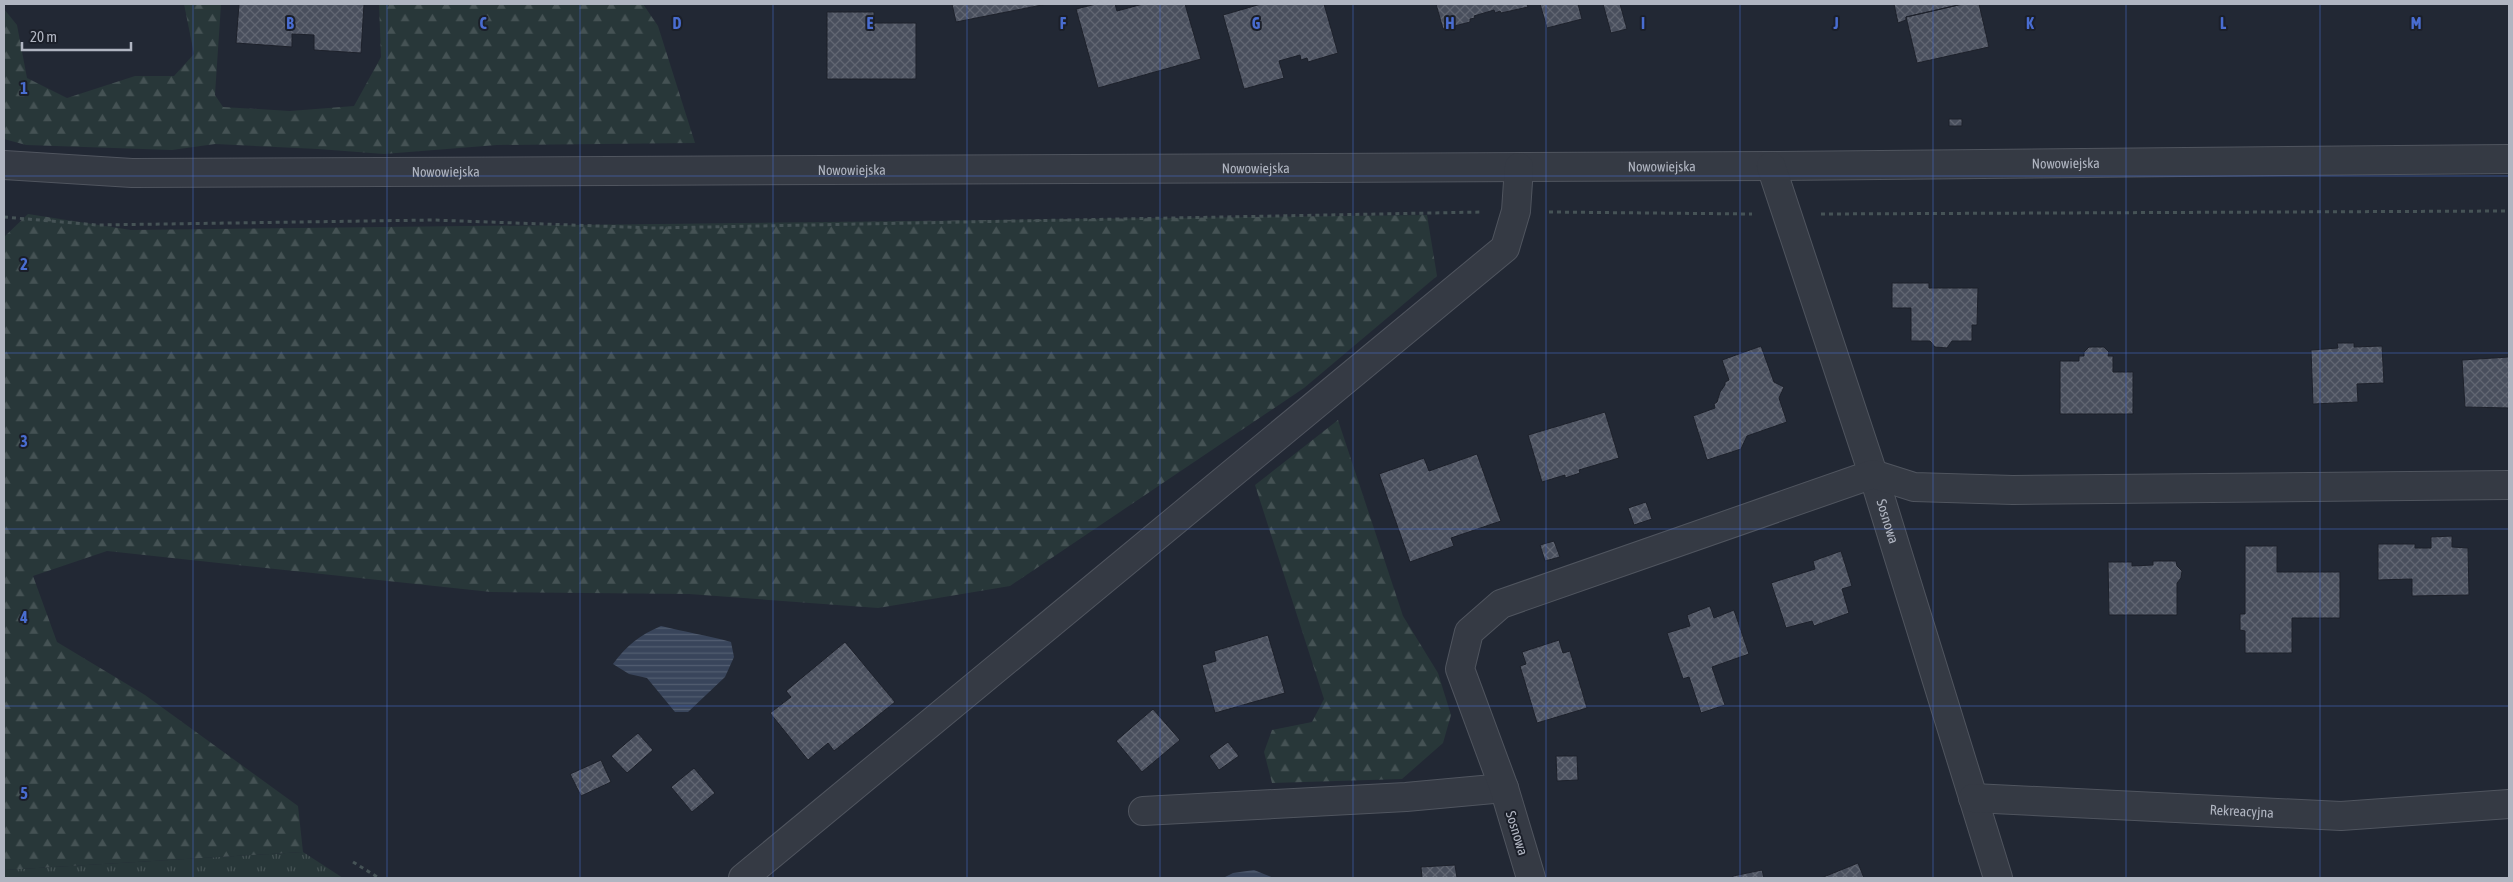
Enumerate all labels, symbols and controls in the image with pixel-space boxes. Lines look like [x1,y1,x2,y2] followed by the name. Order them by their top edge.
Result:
[286,14,294,32] text: B
[479,14,487,32] text: C
[673,14,682,32] text: D
[867,14,874,32] text: E
[1060,14,1067,32] text: F
[1252,14,1261,32] text: G
[1445,14,1455,32] text: H
[1641,14,1645,32] text: I
[1832,14,1839,32] text: J
[2026,14,2034,32] text: K
[2220,14,2227,32] text: L
[2411,14,2421,32] text: M
[22,20,131,52] scale bar
[30,28,57,45] text: 20 m
[20,79,28,97] text: 1
[2032,155,2100,172] street label: Nowowiejska
[1628,158,1696,175] street label: Nowowiejska
[1222,160,1290,176] street label: Nowowiejska
[818,162,886,178] street label: Nowowiejska
[412,164,480,180] street label: Nowowiejska
[20,255,28,273] text: 2
[20,432,28,450] text: 3
[1873,497,1902,545] street label: Sosnowa
[19,608,28,626] text: 4
[20,784,28,802] text: 5
[2209,802,2274,821] street label: Rekreacyjna
[1503,809,1531,857] street label: Sosnowa

